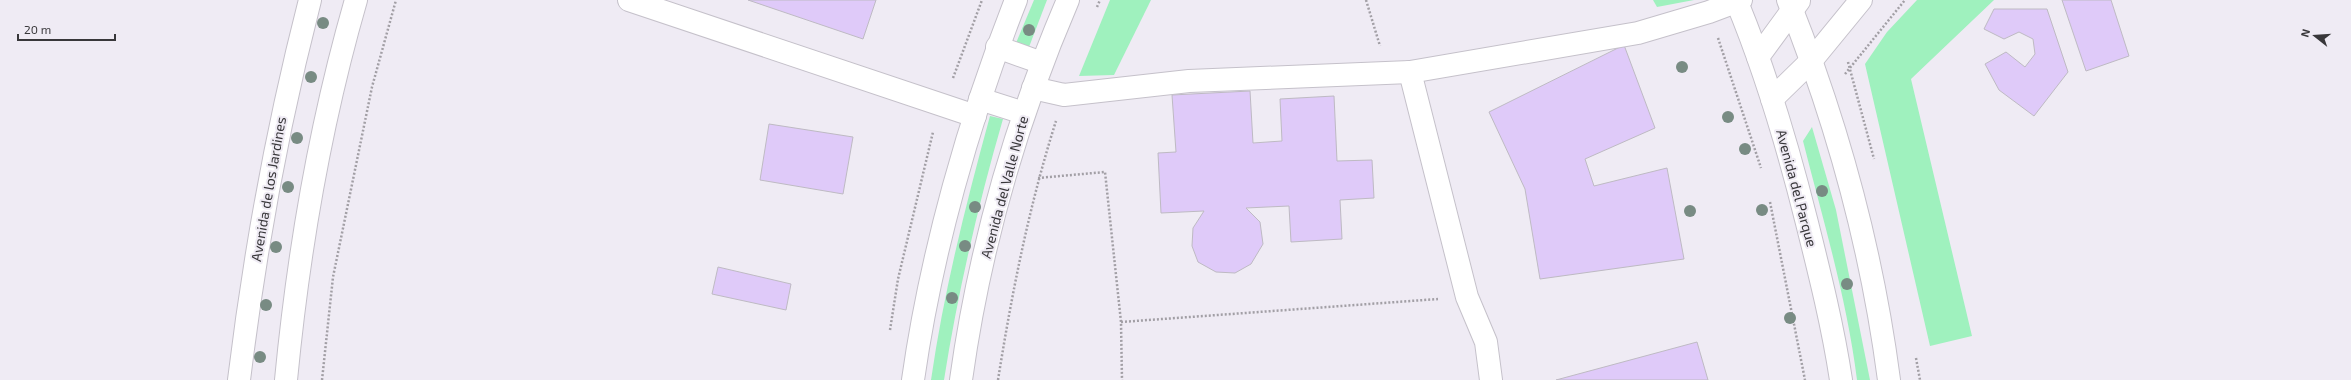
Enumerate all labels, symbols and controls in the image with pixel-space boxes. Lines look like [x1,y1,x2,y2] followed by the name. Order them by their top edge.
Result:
[18,16,115,42] scale bar
[2295,16,2335,56] north arrow
[24,22,51,36] text: 20 m
[2298,27,2312,39] text: N
[977,114,1031,260] street label: Avenida del Valle Norte
[247,115,289,263] street label: Avenida de los Jardines
[1773,127,1821,249] street label: Avenida del Parque

